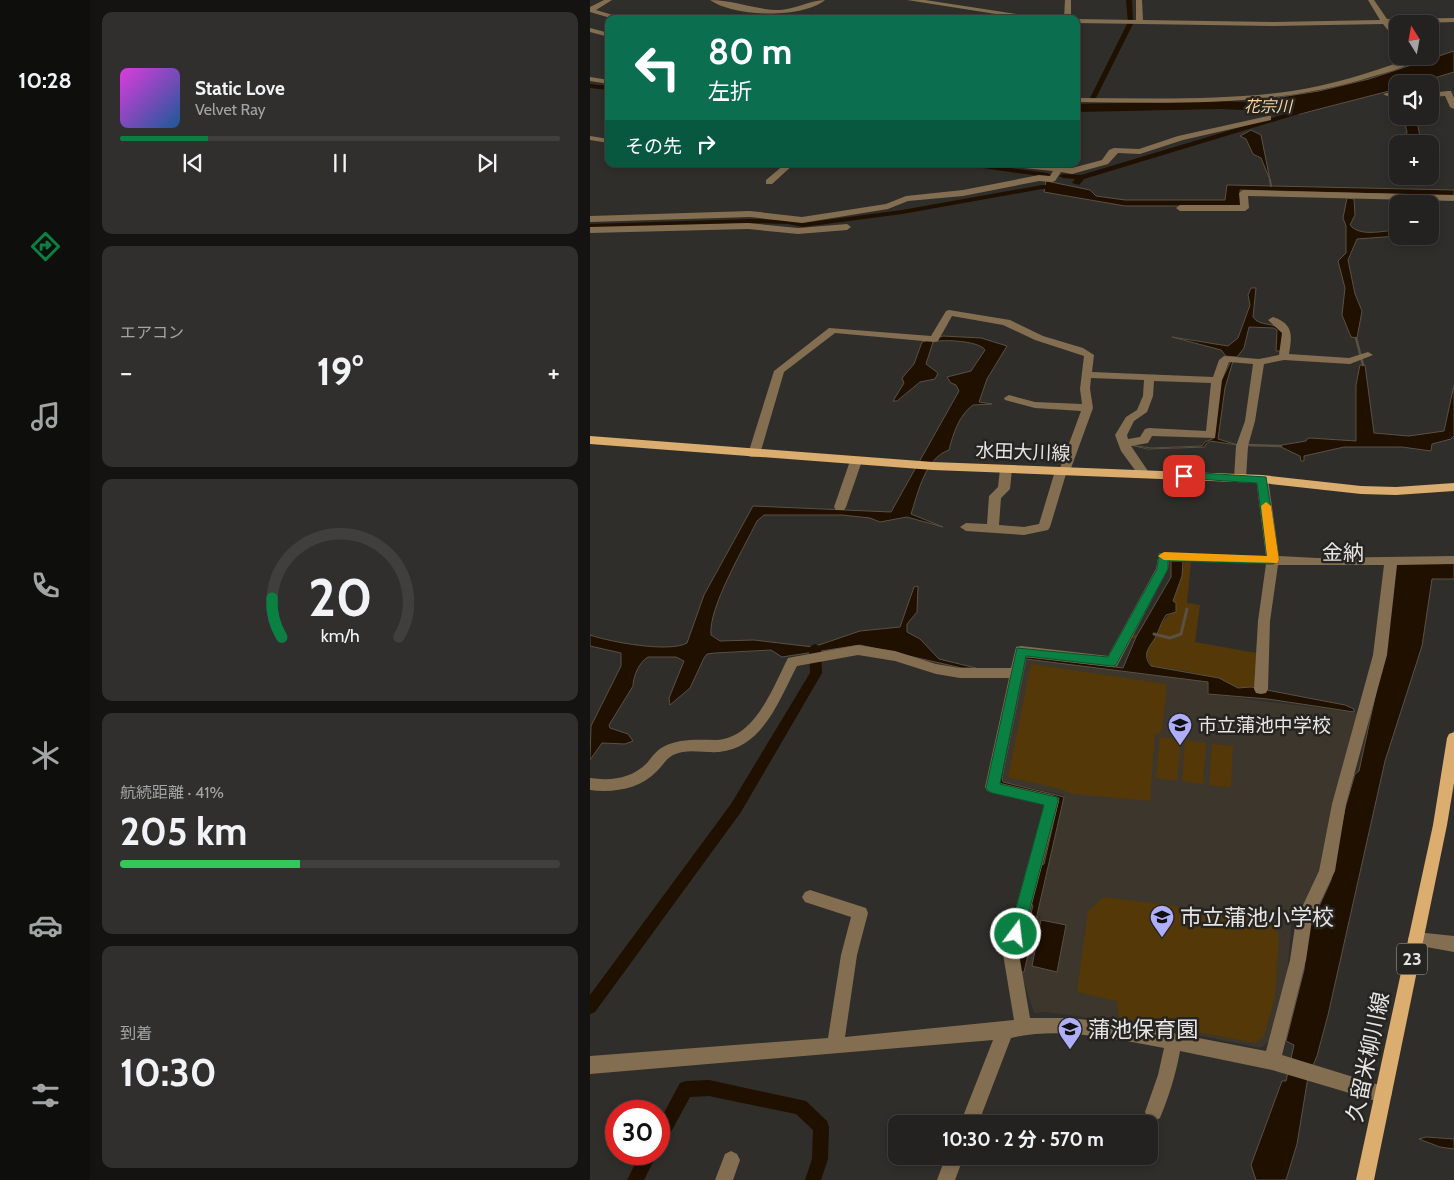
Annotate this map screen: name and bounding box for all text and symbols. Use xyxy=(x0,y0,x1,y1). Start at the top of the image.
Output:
north arrow xyxy=(1389,15,1439,65)
map controls xyxy=(1389,15,1439,245)
text: 80 m xyxy=(708,30,792,73)
icon: left xyxy=(625,35,690,100)
text: 10:28 xyxy=(18,67,72,94)
button: sound xyxy=(1389,75,1439,125)
text: Static Love xyxy=(195,77,285,100)
text: 左折 xyxy=(708,78,752,105)
water label: 花宗川 xyxy=(1244,97,1294,116)
text: Velvet Ray xyxy=(195,100,266,119)
icon: right xyxy=(692,130,720,158)
text: その先 xyxy=(625,135,682,158)
button: + xyxy=(1389,135,1439,185)
icon: previous xyxy=(179,149,207,177)
icon: pause xyxy=(326,149,354,177)
icon: next xyxy=(473,149,501,177)
button: − xyxy=(1389,195,1439,245)
icon: directions xyxy=(28,229,63,264)
text: エアコン xyxy=(120,323,184,342)
text: 19° xyxy=(317,348,363,395)
text: − xyxy=(120,355,132,389)
text: + xyxy=(548,355,560,389)
icon: music xyxy=(28,399,63,434)
street label: 水田大川線 xyxy=(975,439,1071,465)
pin xyxy=(1163,455,1205,497)
icon: arrive xyxy=(1170,462,1198,490)
district label: 金納 xyxy=(1322,540,1364,565)
text: 20 xyxy=(308,566,372,629)
icon: phone xyxy=(28,568,63,603)
text: km/h xyxy=(320,625,360,646)
school or university icon: 市立蒲池中学校 xyxy=(1167,712,1193,746)
place label: 市立蒲池中学校 xyxy=(1198,714,1331,737)
icon: climate xyxy=(28,738,63,773)
text: 航続距離 · 41% xyxy=(120,783,224,802)
text: 205 km xyxy=(120,808,247,855)
school or university icon: 市立蒲池小学校 xyxy=(1149,904,1175,938)
place label: 市立蒲池小学校 xyxy=(1180,904,1334,931)
position arrow xyxy=(989,907,1041,959)
icon: car xyxy=(28,908,63,943)
road number: 23 xyxy=(1397,944,1427,974)
street label: 久留米柳川線 xyxy=(1341,990,1395,1124)
school or university icon: 蒲池保育園 xyxy=(1057,1016,1083,1050)
place label: 蒲池保育園 xyxy=(1088,1016,1198,1043)
text: 到着 xyxy=(120,1024,152,1043)
text: 10:30 xyxy=(120,1049,217,1096)
icon: filters xyxy=(28,1078,63,1113)
speed limit sign: 30 xyxy=(605,1100,670,1165)
text: 10:30 · 2 分 · 570 m xyxy=(942,1128,1104,1151)

